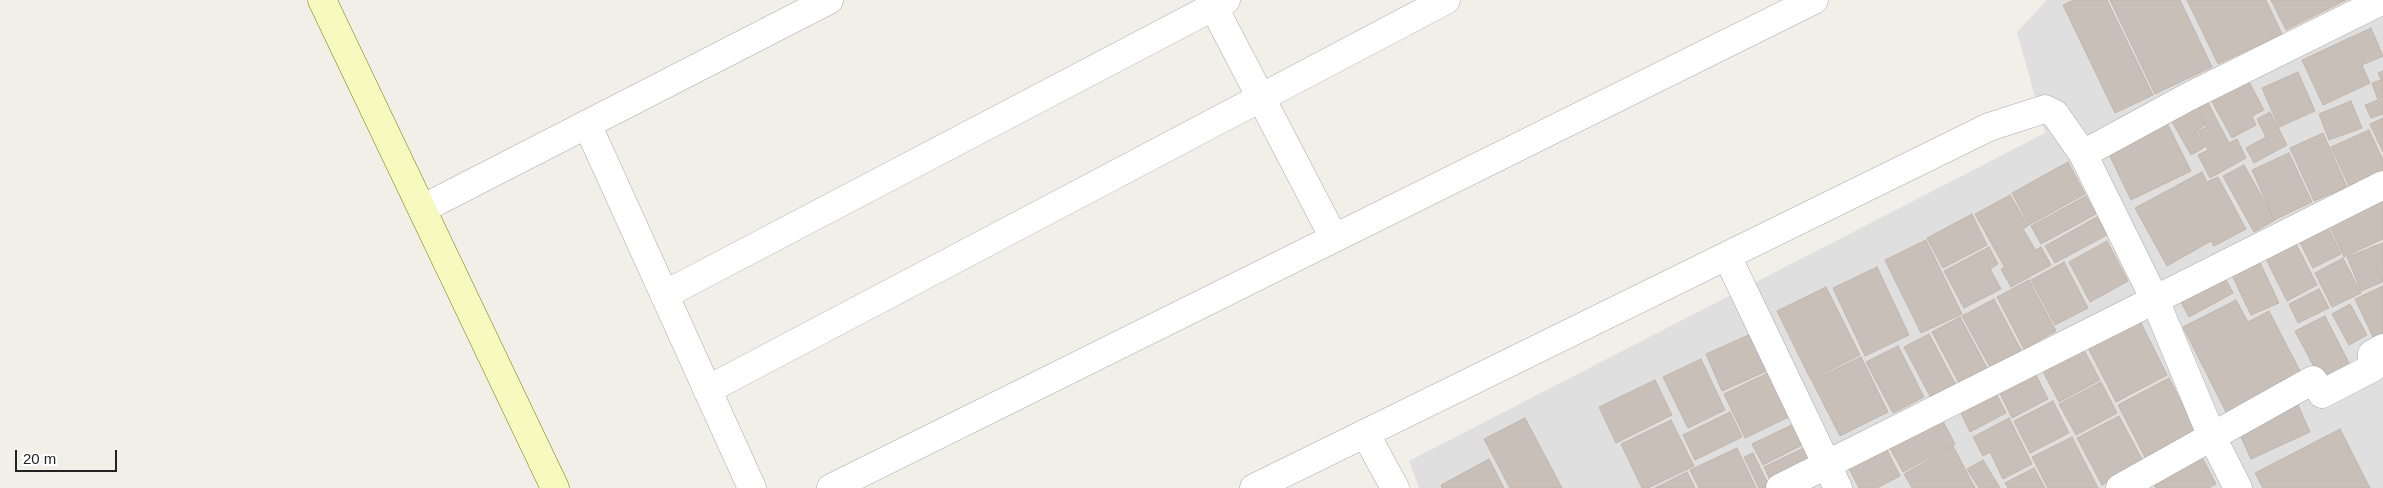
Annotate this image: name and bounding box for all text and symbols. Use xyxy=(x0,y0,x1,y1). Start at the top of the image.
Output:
scale bar xyxy=(18,440,120,472)
text: 20 m xyxy=(23,450,56,467)

